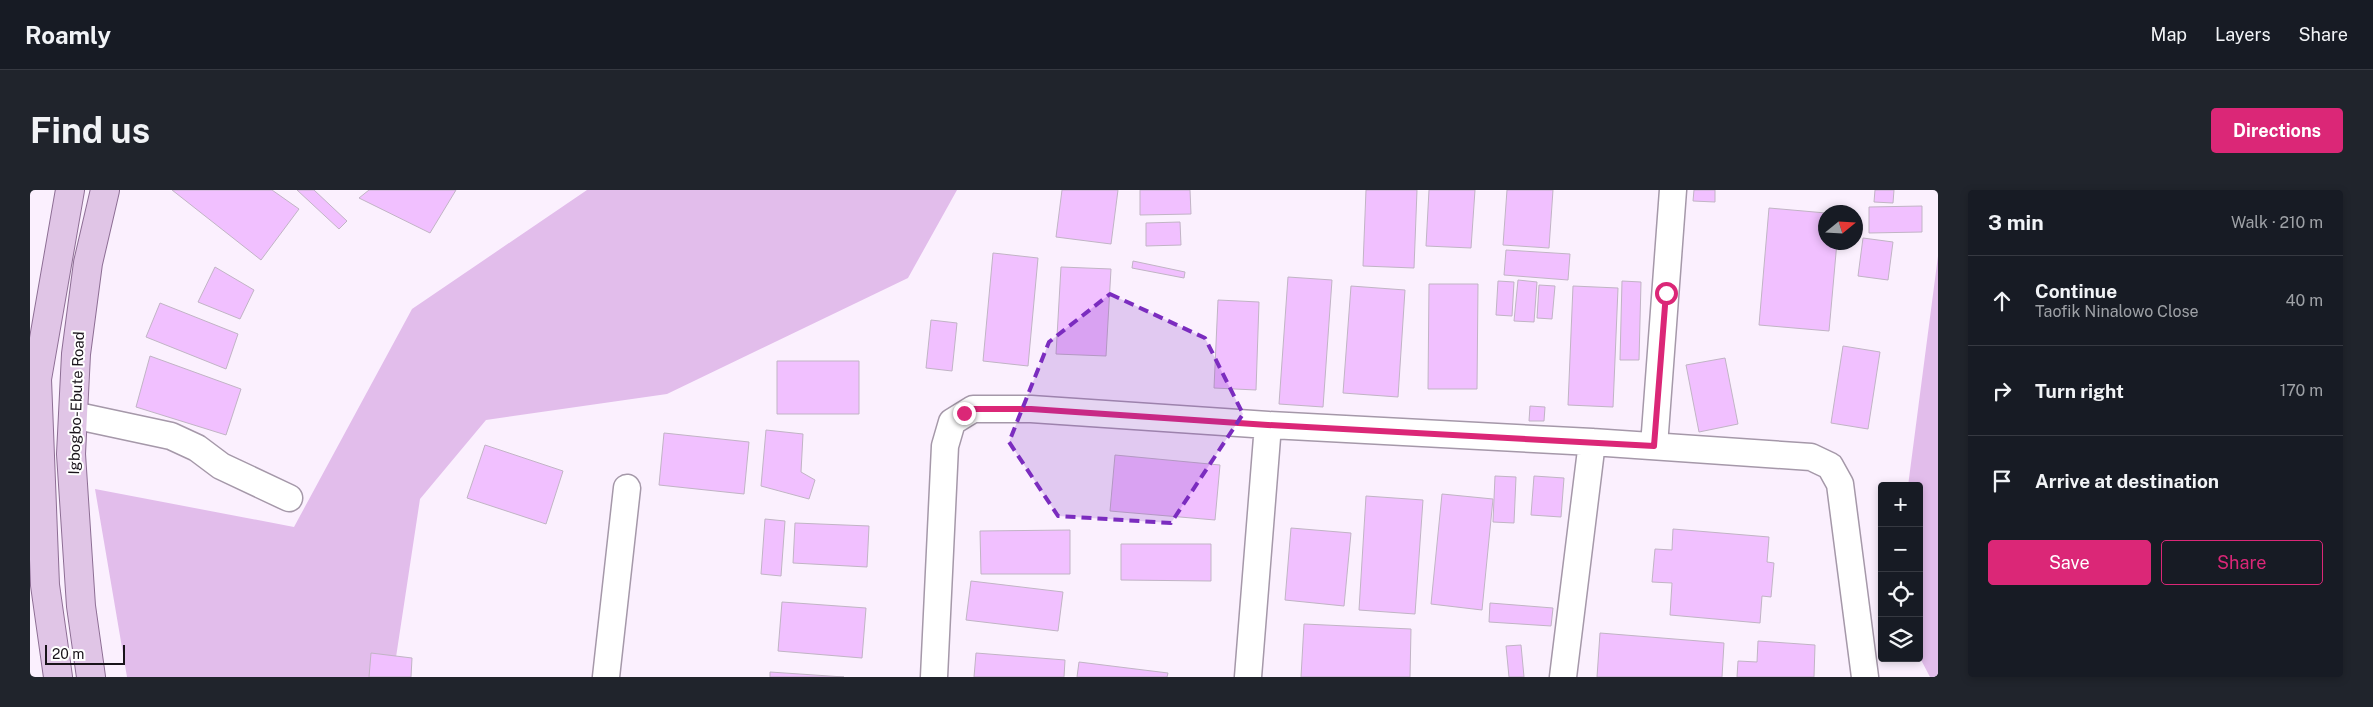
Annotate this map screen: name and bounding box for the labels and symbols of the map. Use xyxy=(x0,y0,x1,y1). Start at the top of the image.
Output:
north arrow xyxy=(1818,205,1863,250)
route start xyxy=(1655,282,1678,305)
street label: Igbogbo-Ebute Road xyxy=(65,331,87,475)
route end xyxy=(953,402,976,425)
scale bar xyxy=(45,642,125,665)

